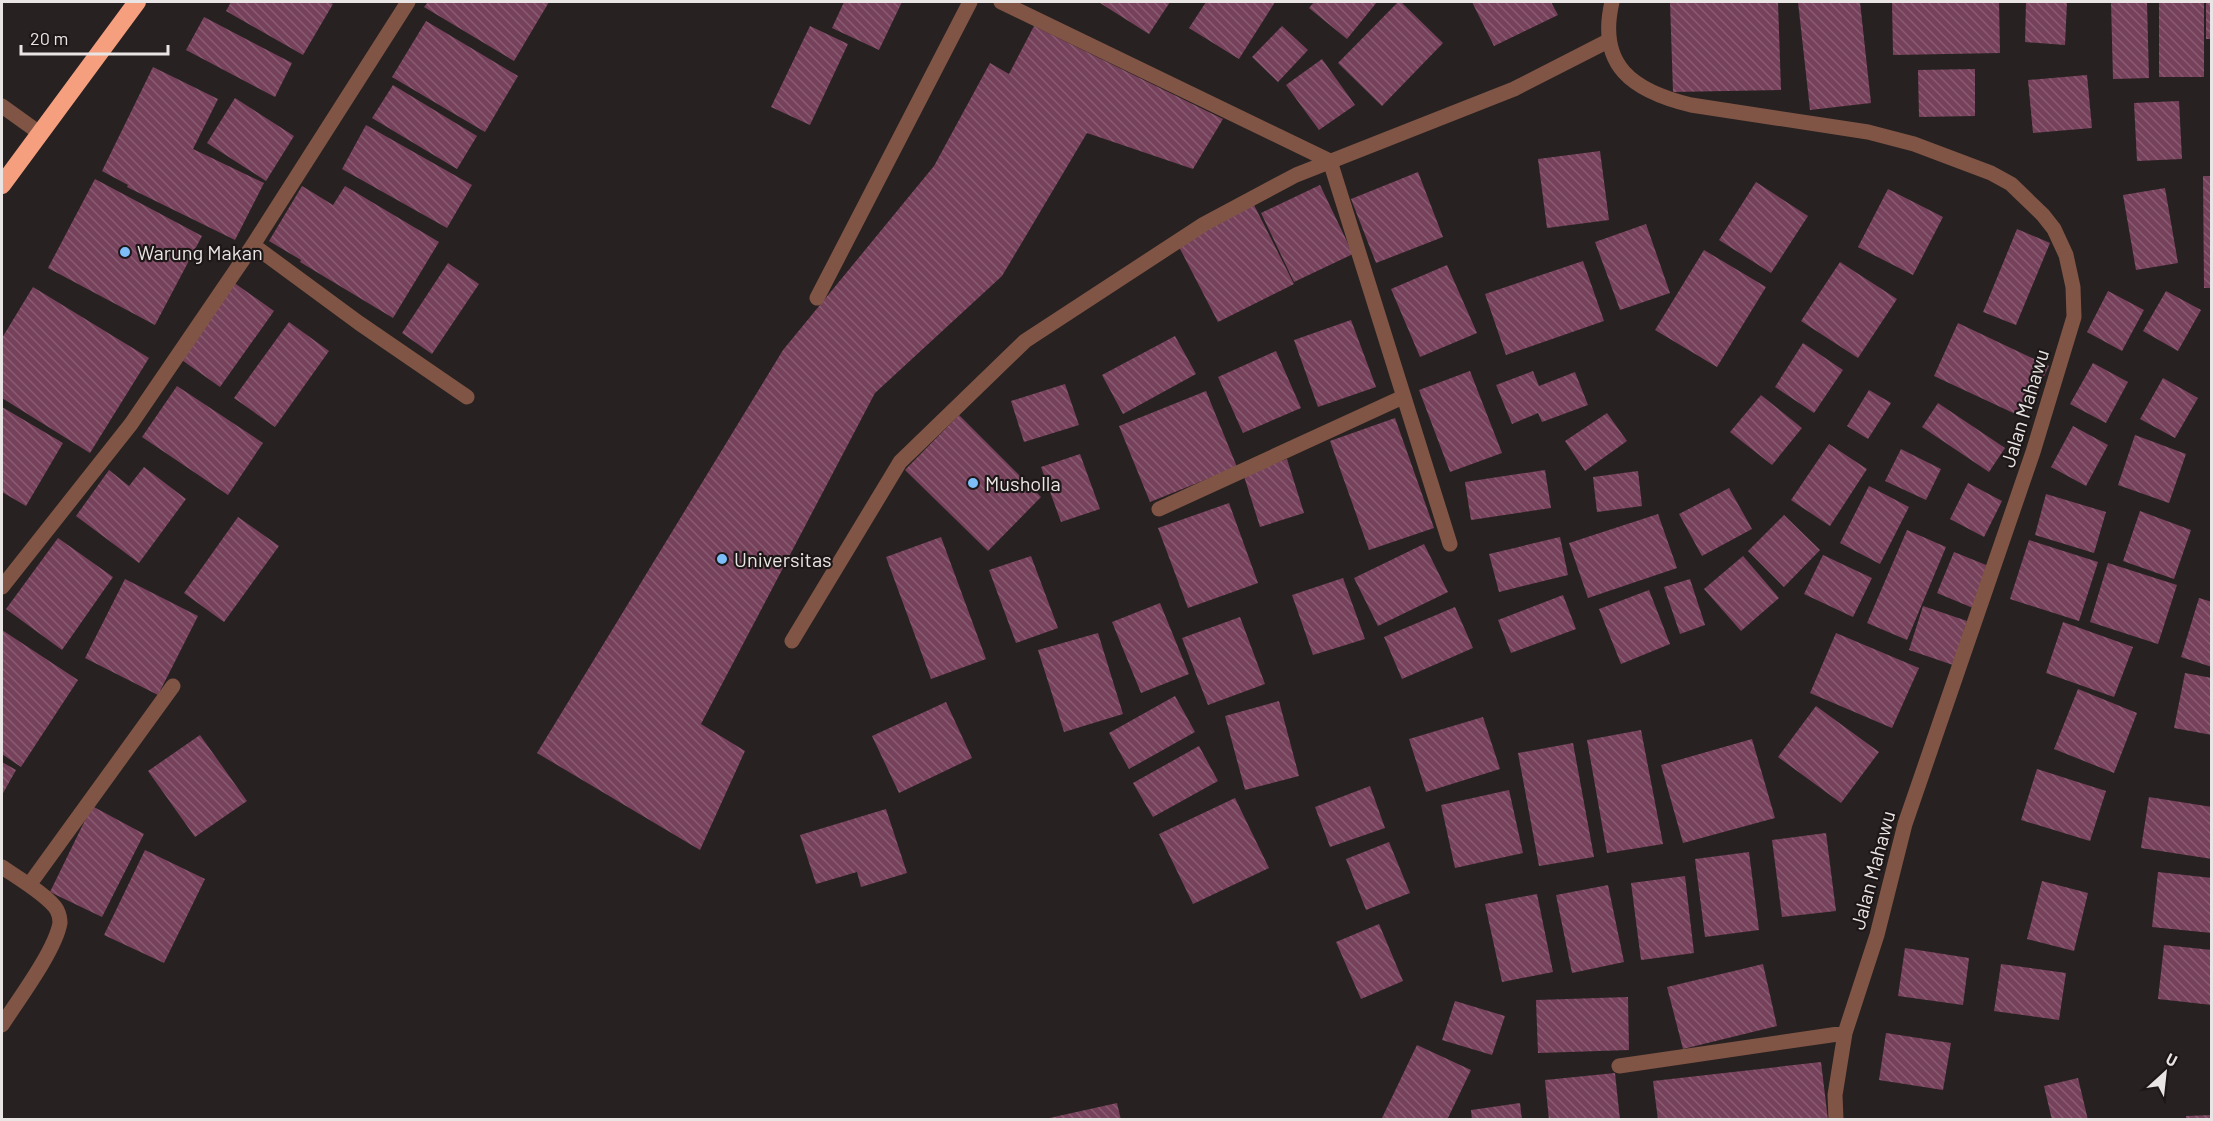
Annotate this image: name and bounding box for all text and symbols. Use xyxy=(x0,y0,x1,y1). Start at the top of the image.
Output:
scale bar xyxy=(21,18,168,56)
text: 20 m xyxy=(30,27,68,49)
place label: Warung Makan xyxy=(137,240,263,264)
marker: Warung Makan xyxy=(118,245,132,259)
street label: Jalan Mahawu xyxy=(1995,346,2053,470)
place label: Musholla xyxy=(985,471,1061,495)
marker: Musholla xyxy=(966,476,980,490)
place label: Universitas xyxy=(734,547,832,571)
marker: Universitas xyxy=(715,552,729,566)
street label: Jalan Mahawu xyxy=(1845,808,1899,932)
north arrow xyxy=(2135,1043,2195,1103)
text: U xyxy=(2163,1048,2181,1070)

